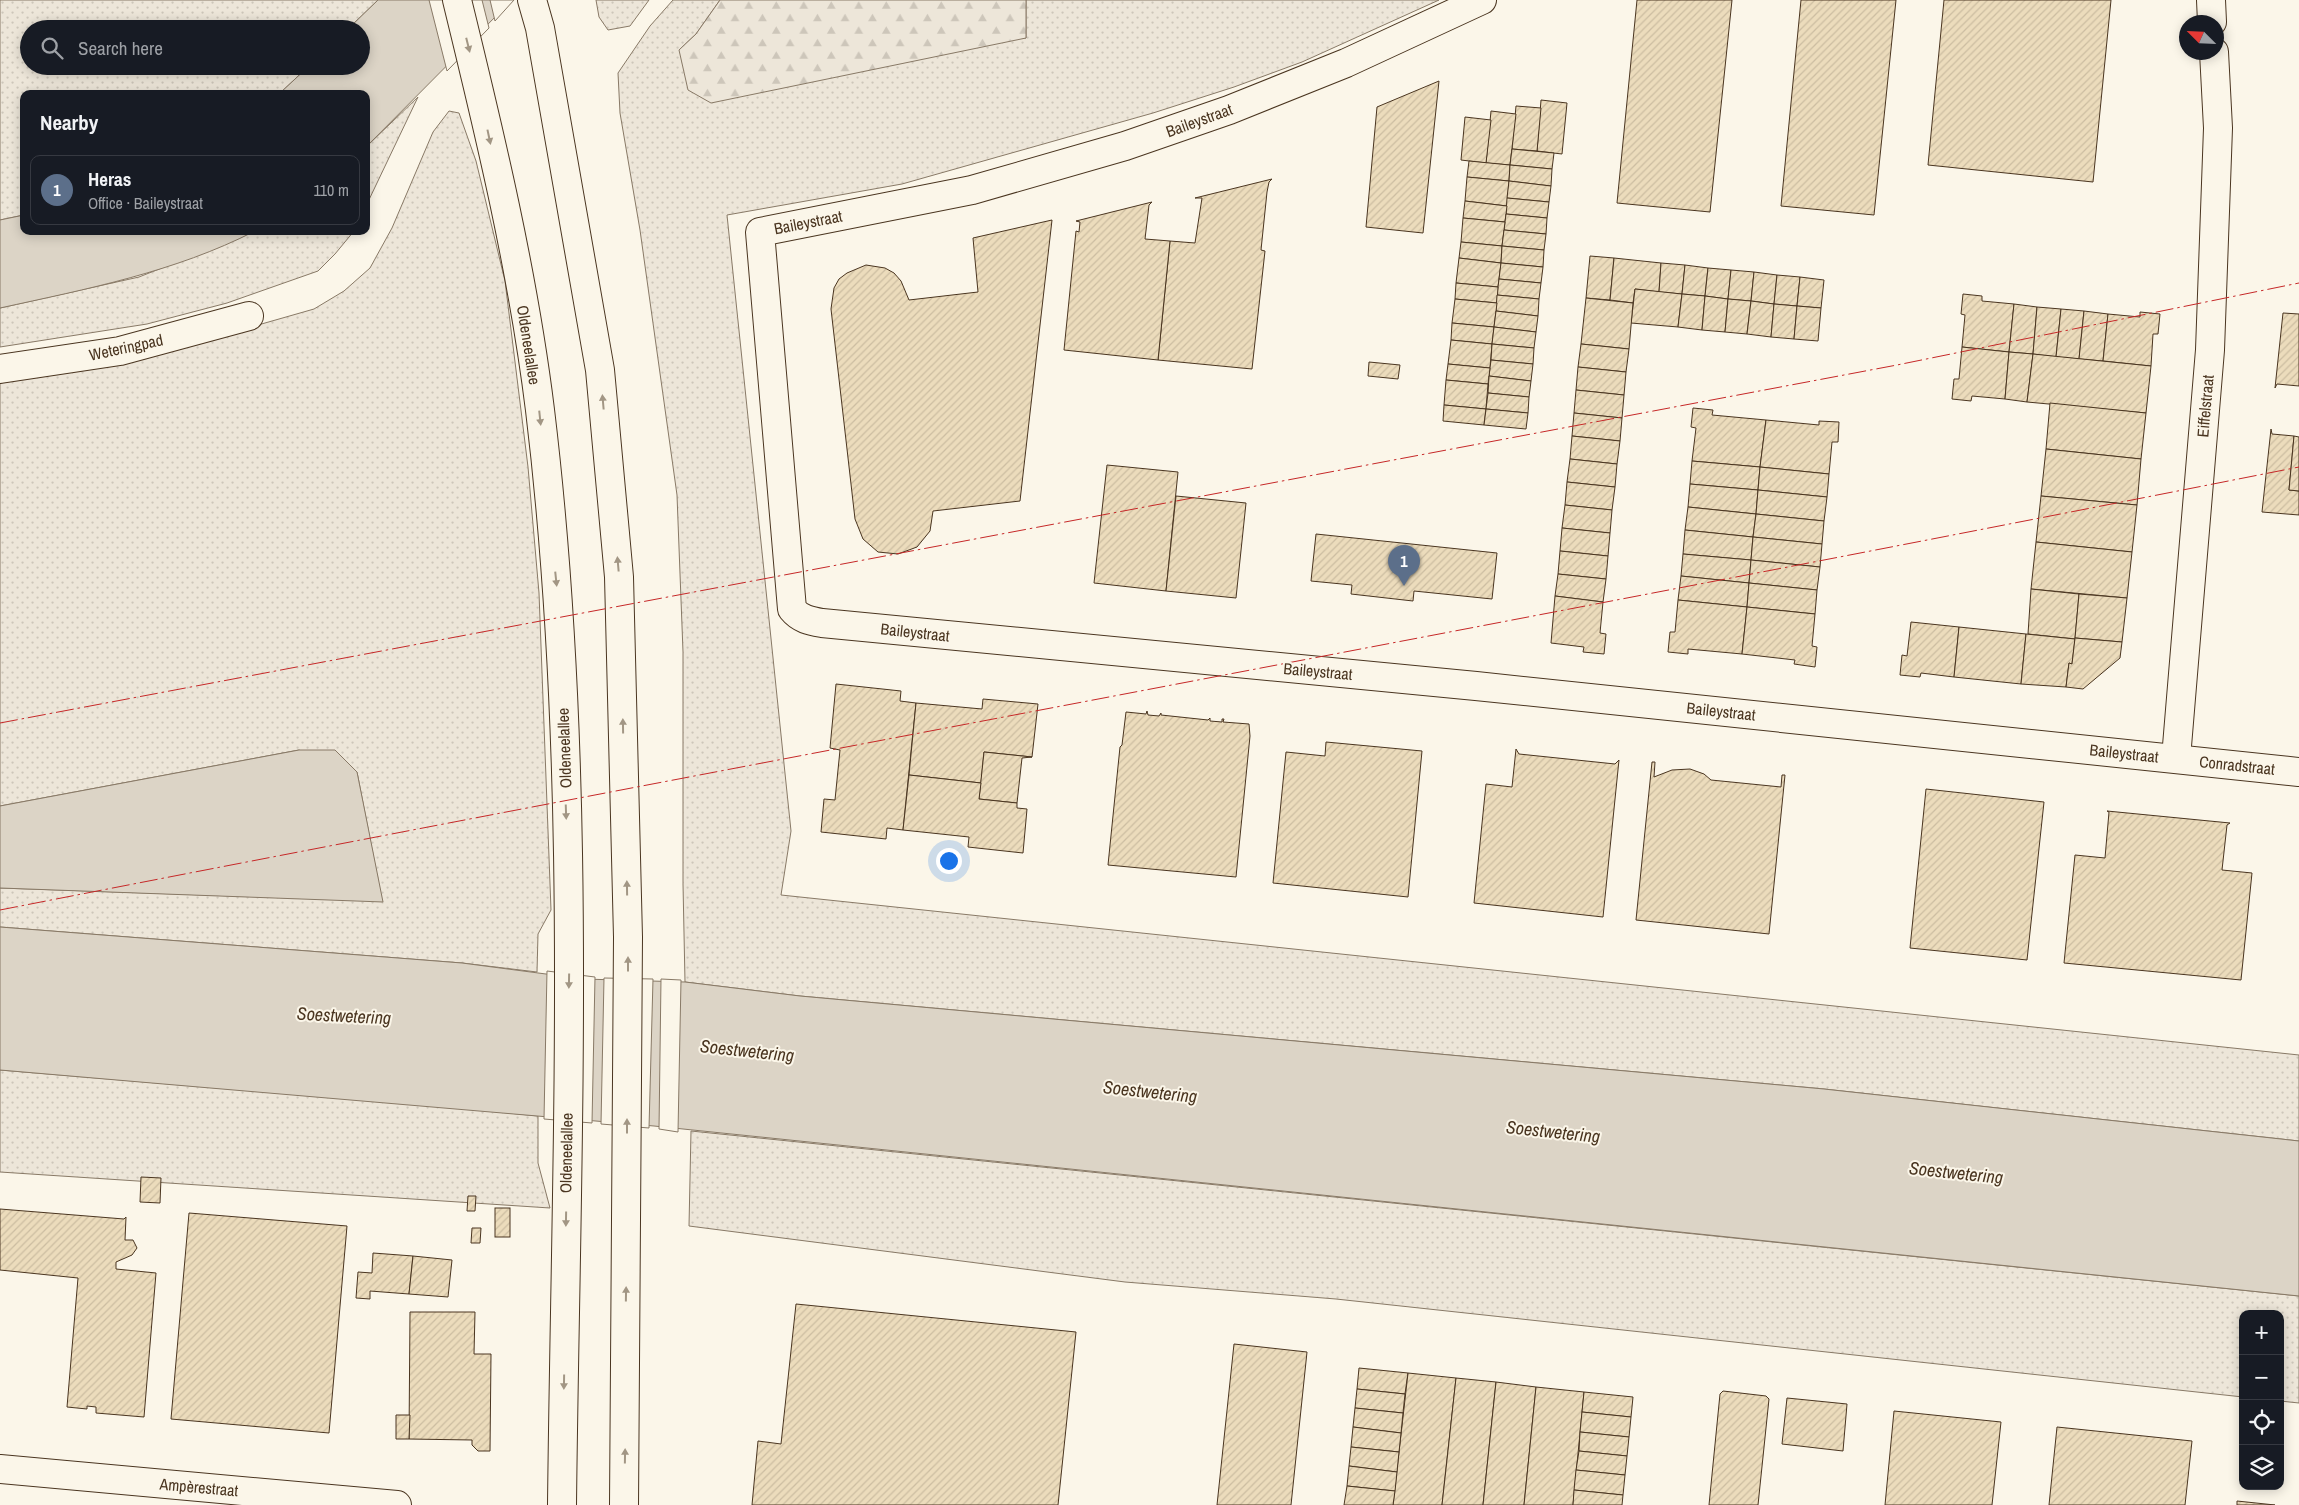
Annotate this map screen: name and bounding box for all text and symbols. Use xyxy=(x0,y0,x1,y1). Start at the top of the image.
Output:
north arrow xyxy=(2179,15,2224,60)
search box xyxy=(20,20,370,75)
icon: search xyxy=(38,34,66,62)
text: Search here xyxy=(78,35,163,61)
one-way arrow xyxy=(464,37,472,52)
street label: Baileystraat xyxy=(1163,98,1236,142)
text: Nearby xyxy=(40,108,98,137)
one-way arrow xyxy=(485,130,493,145)
text: Heras xyxy=(88,166,131,192)
text: 1 xyxy=(53,179,61,201)
text: 110 m xyxy=(313,179,349,201)
text: Office · Baileystraat xyxy=(88,192,203,214)
street label: Baileystraat xyxy=(772,205,844,239)
street label: Oldeneelallee xyxy=(512,304,546,386)
street label: Weteringpad xyxy=(87,328,165,366)
street label: Eiffelstraat xyxy=(2191,374,2219,438)
one-way arrow xyxy=(598,393,606,409)
one-way arrow xyxy=(537,410,545,426)
pin: 1 xyxy=(1388,545,1420,586)
one-way arrow xyxy=(614,555,622,571)
one-way arrow xyxy=(552,572,560,588)
street label: Baileystraat xyxy=(879,617,951,647)
street label: Baileystraat xyxy=(1283,657,1354,685)
street label: Baileystraat xyxy=(1685,696,1757,726)
street label: Oldeneelallee xyxy=(552,708,576,788)
one-way arrow xyxy=(619,718,627,734)
street label: Baileystraat xyxy=(2088,738,2160,768)
street label: Conradstraat xyxy=(2198,750,2276,780)
one-way arrow xyxy=(562,804,570,820)
your location xyxy=(936,848,962,874)
one-way arrow xyxy=(623,880,631,896)
one-way arrow xyxy=(624,956,632,972)
one-way arrow xyxy=(565,973,573,989)
water label: Soestwetering xyxy=(296,1001,392,1030)
water label: Soestwetering xyxy=(699,1033,795,1068)
water label: Soestwetering xyxy=(1102,1074,1198,1109)
street label: Oldeneelallee xyxy=(554,1113,578,1193)
water label: Soestwetering xyxy=(1505,1114,1601,1149)
one-way arrow xyxy=(623,1118,631,1134)
water label: Soestwetering xyxy=(1908,1155,2004,1190)
one-way arrow xyxy=(561,1211,569,1227)
one-way arrow xyxy=(622,1286,630,1302)
map controls xyxy=(2239,1310,2284,1490)
button: + xyxy=(2239,1310,2284,1355)
button: − xyxy=(2239,1355,2284,1400)
one-way arrow xyxy=(559,1374,567,1390)
button: locate xyxy=(2239,1400,2284,1445)
button: layers xyxy=(2239,1445,2284,1490)
one-way arrow xyxy=(621,1448,629,1464)
street label: Ampèrestraat xyxy=(158,1473,240,1501)

